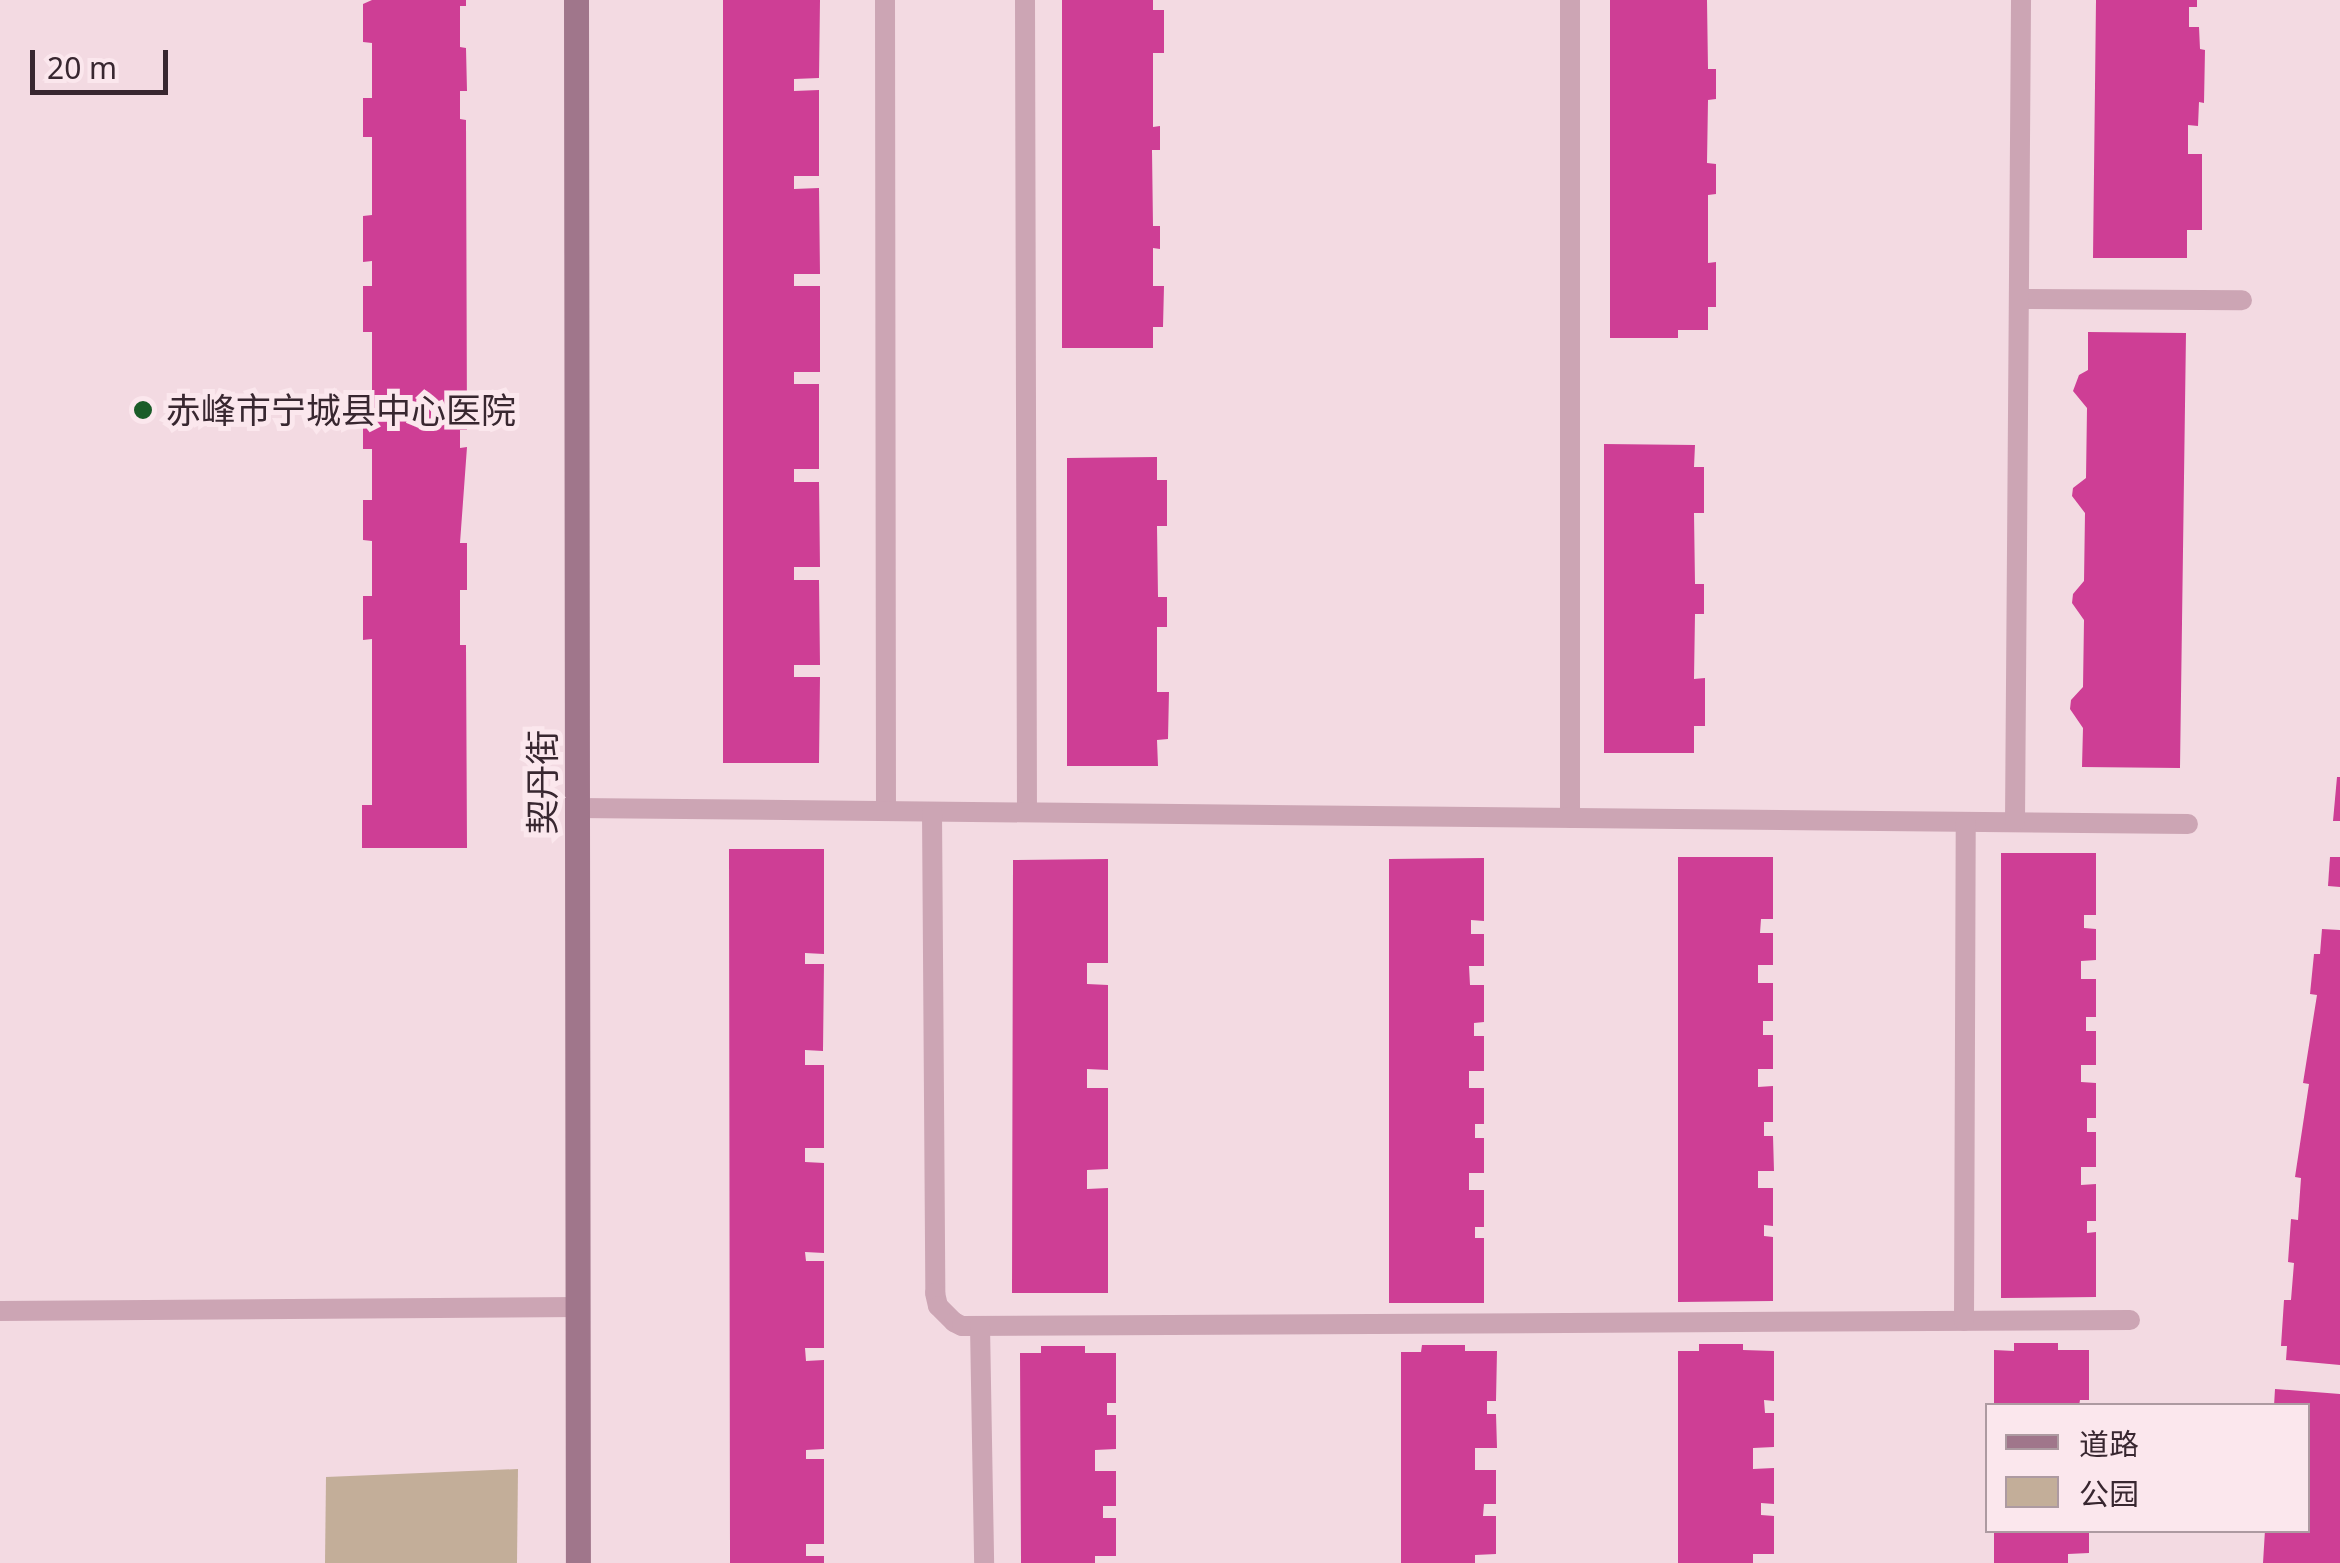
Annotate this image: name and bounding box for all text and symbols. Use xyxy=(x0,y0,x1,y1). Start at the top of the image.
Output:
scale bar xyxy=(35,30,172,92)
text: 20 m xyxy=(47,47,117,88)
place label: 赤峰市宁城县中心医院 xyxy=(166,389,516,431)
marker: 赤峰市宁城县中心医院 xyxy=(130,397,156,423)
street label: 契丹街 xyxy=(521,730,563,834)
legend xyxy=(1985,1403,2310,1533)
text: 道路 xyxy=(2079,1423,2139,1464)
text: 公园 xyxy=(2079,1473,2139,1514)

